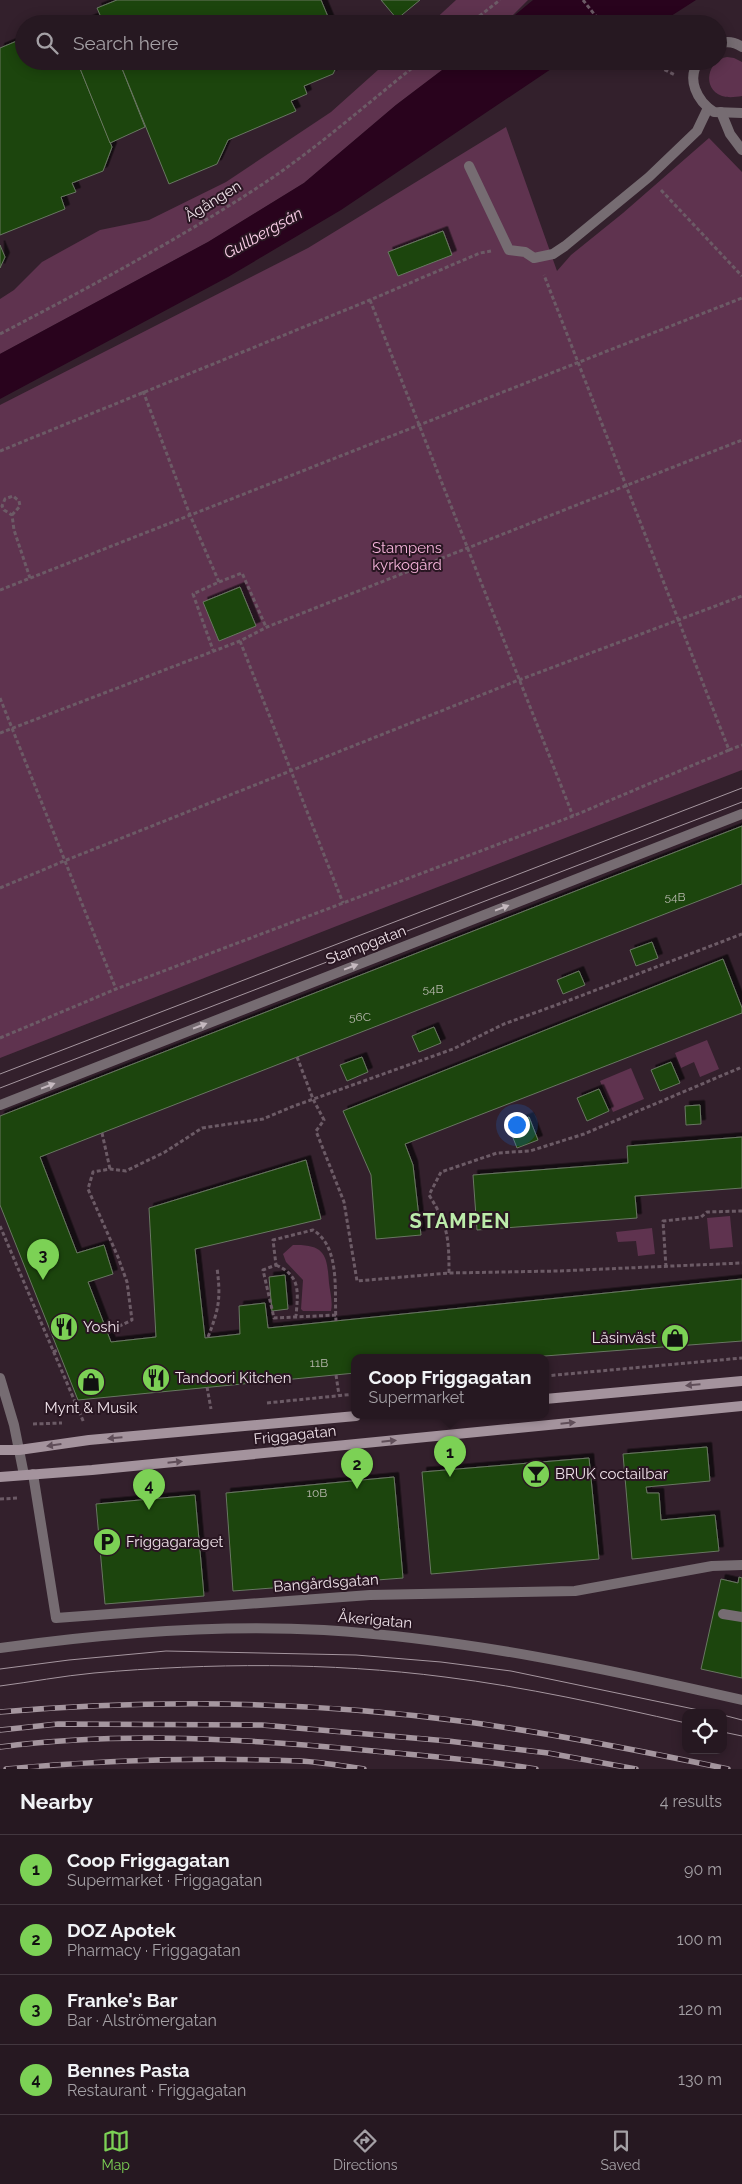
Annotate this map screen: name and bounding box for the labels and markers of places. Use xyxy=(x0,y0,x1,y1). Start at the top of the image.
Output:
pin: 3 xyxy=(27,1239,59,1280)
restaurant icon: Yoshi xyxy=(49,1312,79,1342)
place label: Yoshi xyxy=(83,1318,120,1336)
shop icon: Låsinväst xyxy=(660,1323,690,1353)
place label: Låsinväst xyxy=(592,1329,656,1347)
restaurant icon: Tandoori Kitchen xyxy=(141,1363,171,1393)
shop icon: Mynt & Musik xyxy=(76,1367,106,1397)
place label: Tandoori Kitchen xyxy=(175,1369,291,1387)
place label: Mynt & Musik xyxy=(44,1399,138,1417)
pin: 1 xyxy=(434,1436,466,1477)
pin: 2 xyxy=(341,1448,373,1489)
bar icon: BRUK coctailbar xyxy=(521,1459,551,1489)
place label: BRUK coctailbar xyxy=(555,1465,669,1483)
pin: 4 xyxy=(133,1469,165,1510)
parking icon: Friggagaraget xyxy=(92,1527,122,1557)
place label: Friggagaraget xyxy=(126,1533,223,1551)

